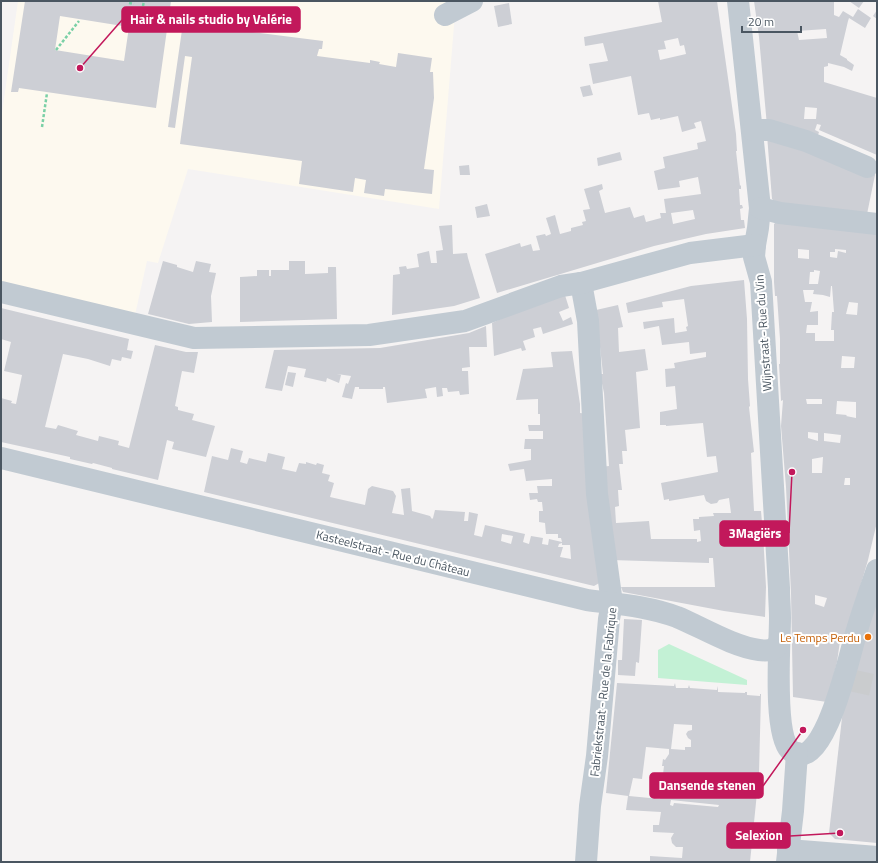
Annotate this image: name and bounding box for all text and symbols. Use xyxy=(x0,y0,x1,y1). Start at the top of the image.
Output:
callout: Hair & nails studio by Valérie xyxy=(122,7,300,32)
scale bar xyxy=(742,8,801,34)
text: Hair & nails studio by Valérie xyxy=(130,9,292,29)
text: 20 m xyxy=(748,12,774,31)
street label: Wijnstraat - Rue du Vin xyxy=(749,274,777,392)
callout: 3Magiërs xyxy=(720,521,789,546)
text: 3Magiërs xyxy=(729,523,781,543)
street label: Kasteelstraat - Rue du Château xyxy=(314,525,472,581)
street label: Fabriekstraat - Rue de la Fabrique xyxy=(585,606,621,778)
place label: Le Temps Perdu xyxy=(780,628,860,647)
marker: Le Temps Perdu xyxy=(863,632,873,642)
callout: Dansende stenen xyxy=(650,773,763,798)
text: Dansende stenen xyxy=(658,775,756,795)
callout: Selexion xyxy=(727,823,790,848)
text: Selexion xyxy=(735,825,783,845)

